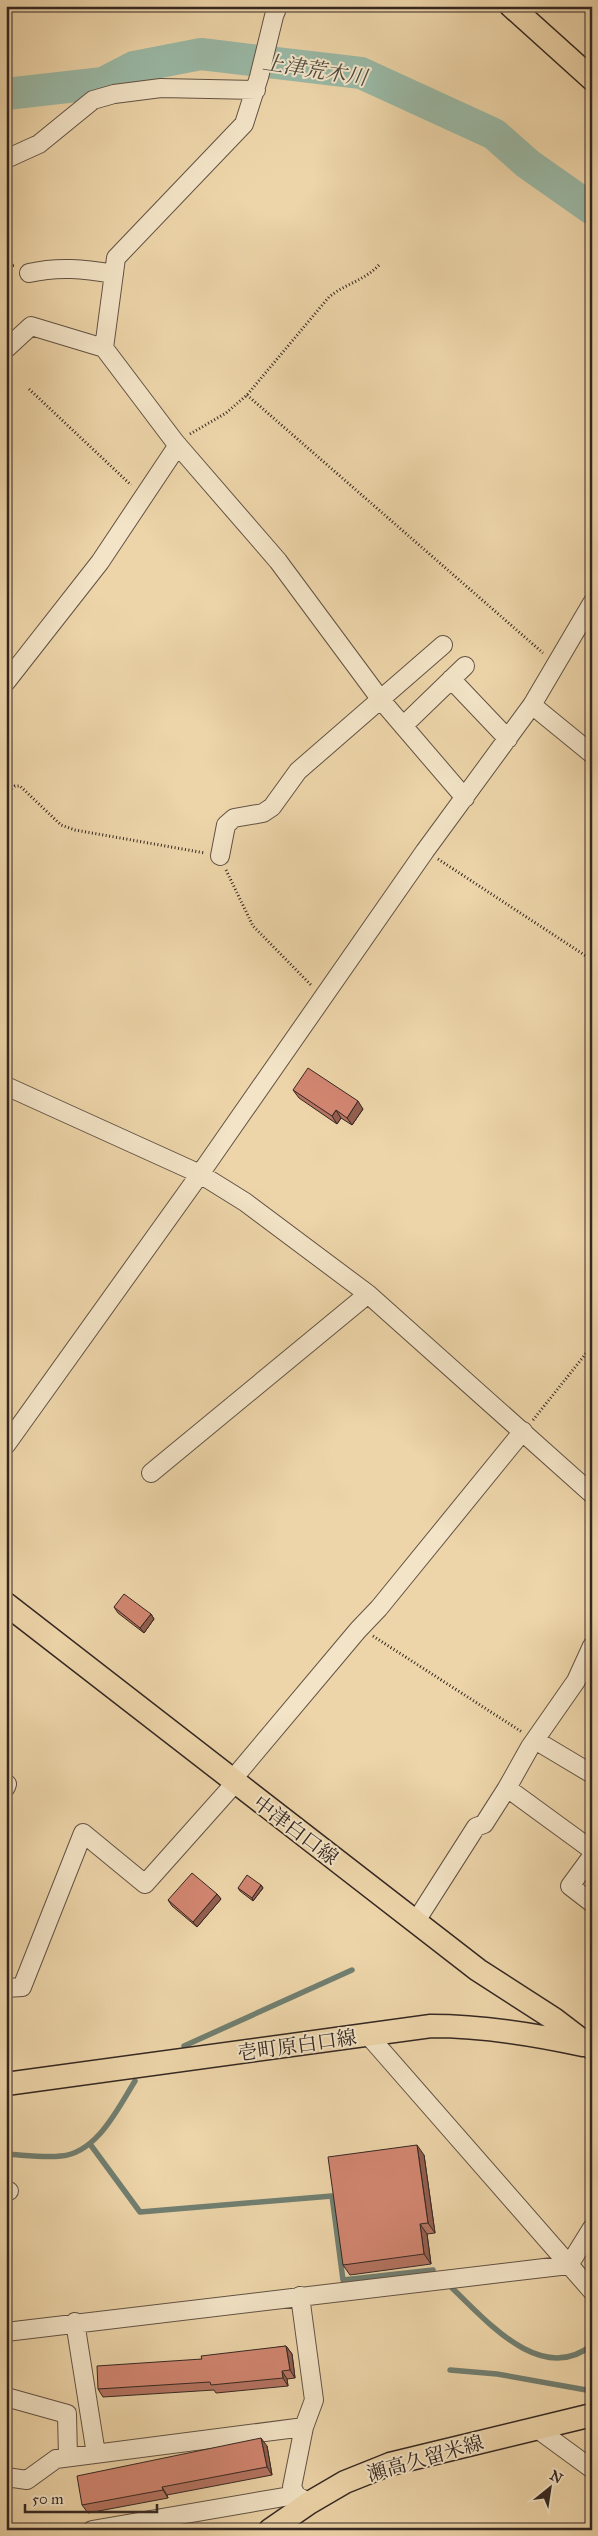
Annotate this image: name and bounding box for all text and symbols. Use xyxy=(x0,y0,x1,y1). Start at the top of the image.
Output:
water label: 上津荒木川 xyxy=(261,49,371,91)
street label: 中津白口線 xyxy=(249,1790,343,1870)
street label: 壱町原白口線 xyxy=(236,2025,358,2065)
street label: 瀬高久留米線 xyxy=(364,2430,486,2486)
north arrow xyxy=(526,2464,576,2514)
text: N xyxy=(547,2467,566,2488)
scale bar xyxy=(25,2481,158,2513)
text: 50 m xyxy=(32,2490,64,2508)

